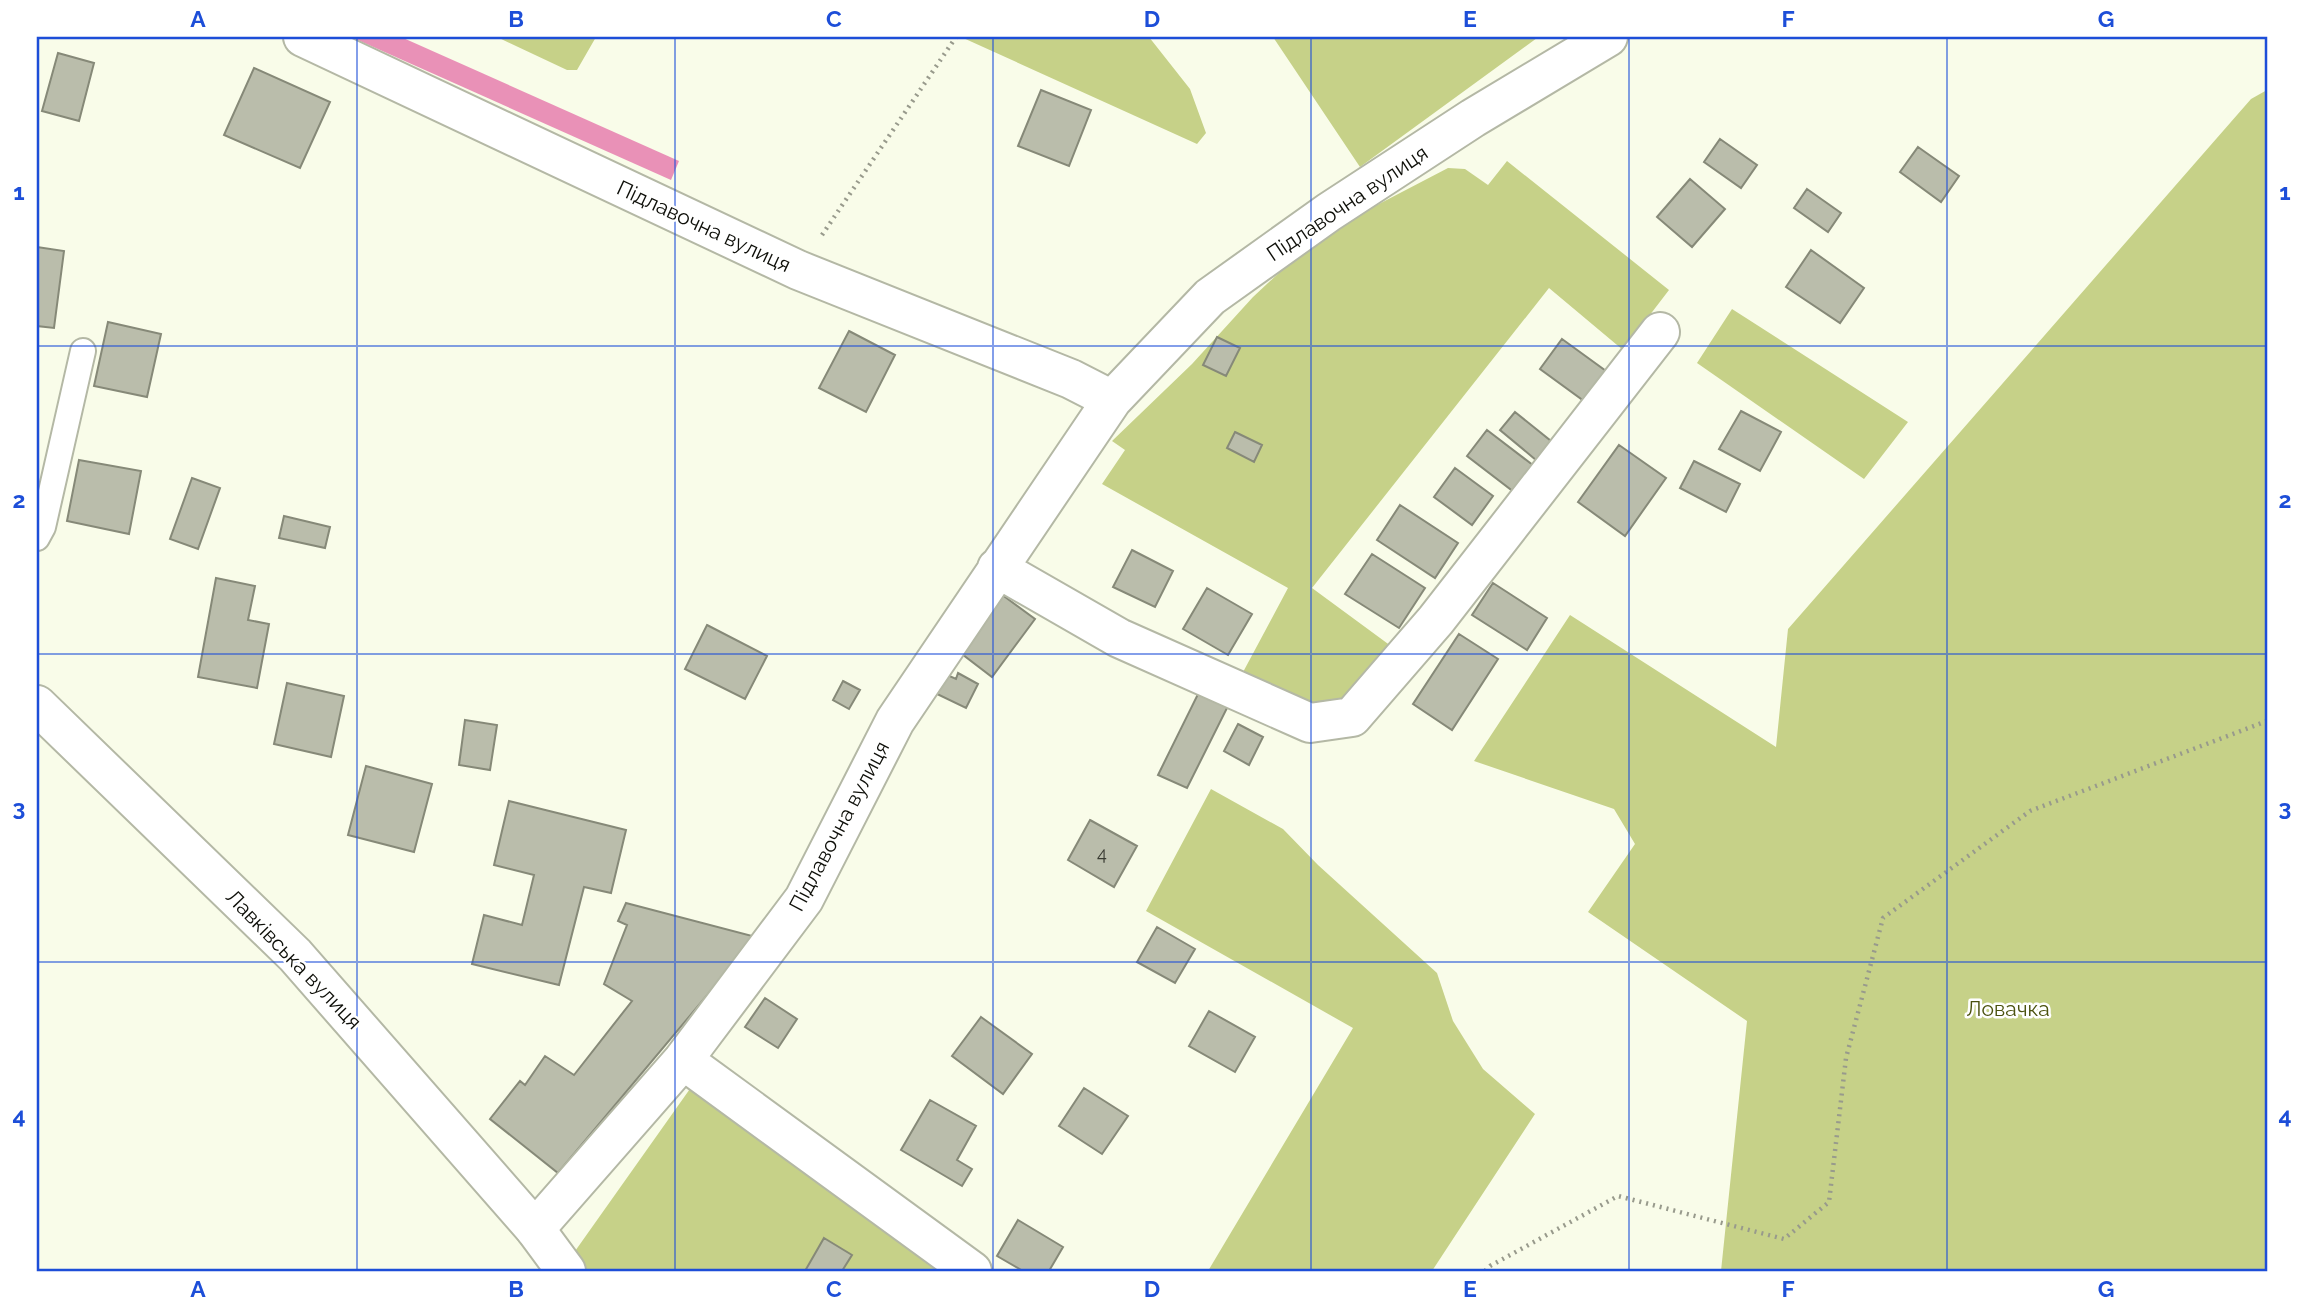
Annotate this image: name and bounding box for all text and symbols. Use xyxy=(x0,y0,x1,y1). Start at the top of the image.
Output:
text: A xyxy=(190,5,206,32)
text: B xyxy=(508,5,524,32)
text: C xyxy=(826,5,842,32)
text: D xyxy=(1144,5,1160,32)
text: E xyxy=(1463,5,1477,32)
text: F xyxy=(1781,5,1795,32)
text: G xyxy=(2098,5,2114,32)
street label: Підлавочна вулиця xyxy=(1262,140,1432,266)
street label: Підлавочна вулиця xyxy=(613,175,795,277)
text: 1 xyxy=(13,178,25,205)
text: 1 xyxy=(2279,178,2291,205)
text: 2 xyxy=(13,486,25,513)
text: 2 xyxy=(2279,486,2291,513)
street label: Підлавочна вулиця xyxy=(784,737,894,915)
text: 3 xyxy=(13,794,25,821)
text: 3 xyxy=(2279,794,2291,821)
house number: 4 xyxy=(1097,843,1107,864)
street label: Лавківська вулиця xyxy=(221,884,367,1034)
park label: Ловачка xyxy=(1966,996,2050,1021)
text: 4 xyxy=(12,1102,26,1129)
text: 4 xyxy=(2278,1102,2292,1129)
text: A xyxy=(190,1275,206,1302)
text: B xyxy=(508,1275,524,1302)
text: C xyxy=(826,1275,842,1302)
text: D xyxy=(1144,1275,1160,1302)
text: E xyxy=(1463,1275,1477,1302)
text: F xyxy=(1781,1275,1795,1302)
text: G xyxy=(2098,1275,2114,1302)

